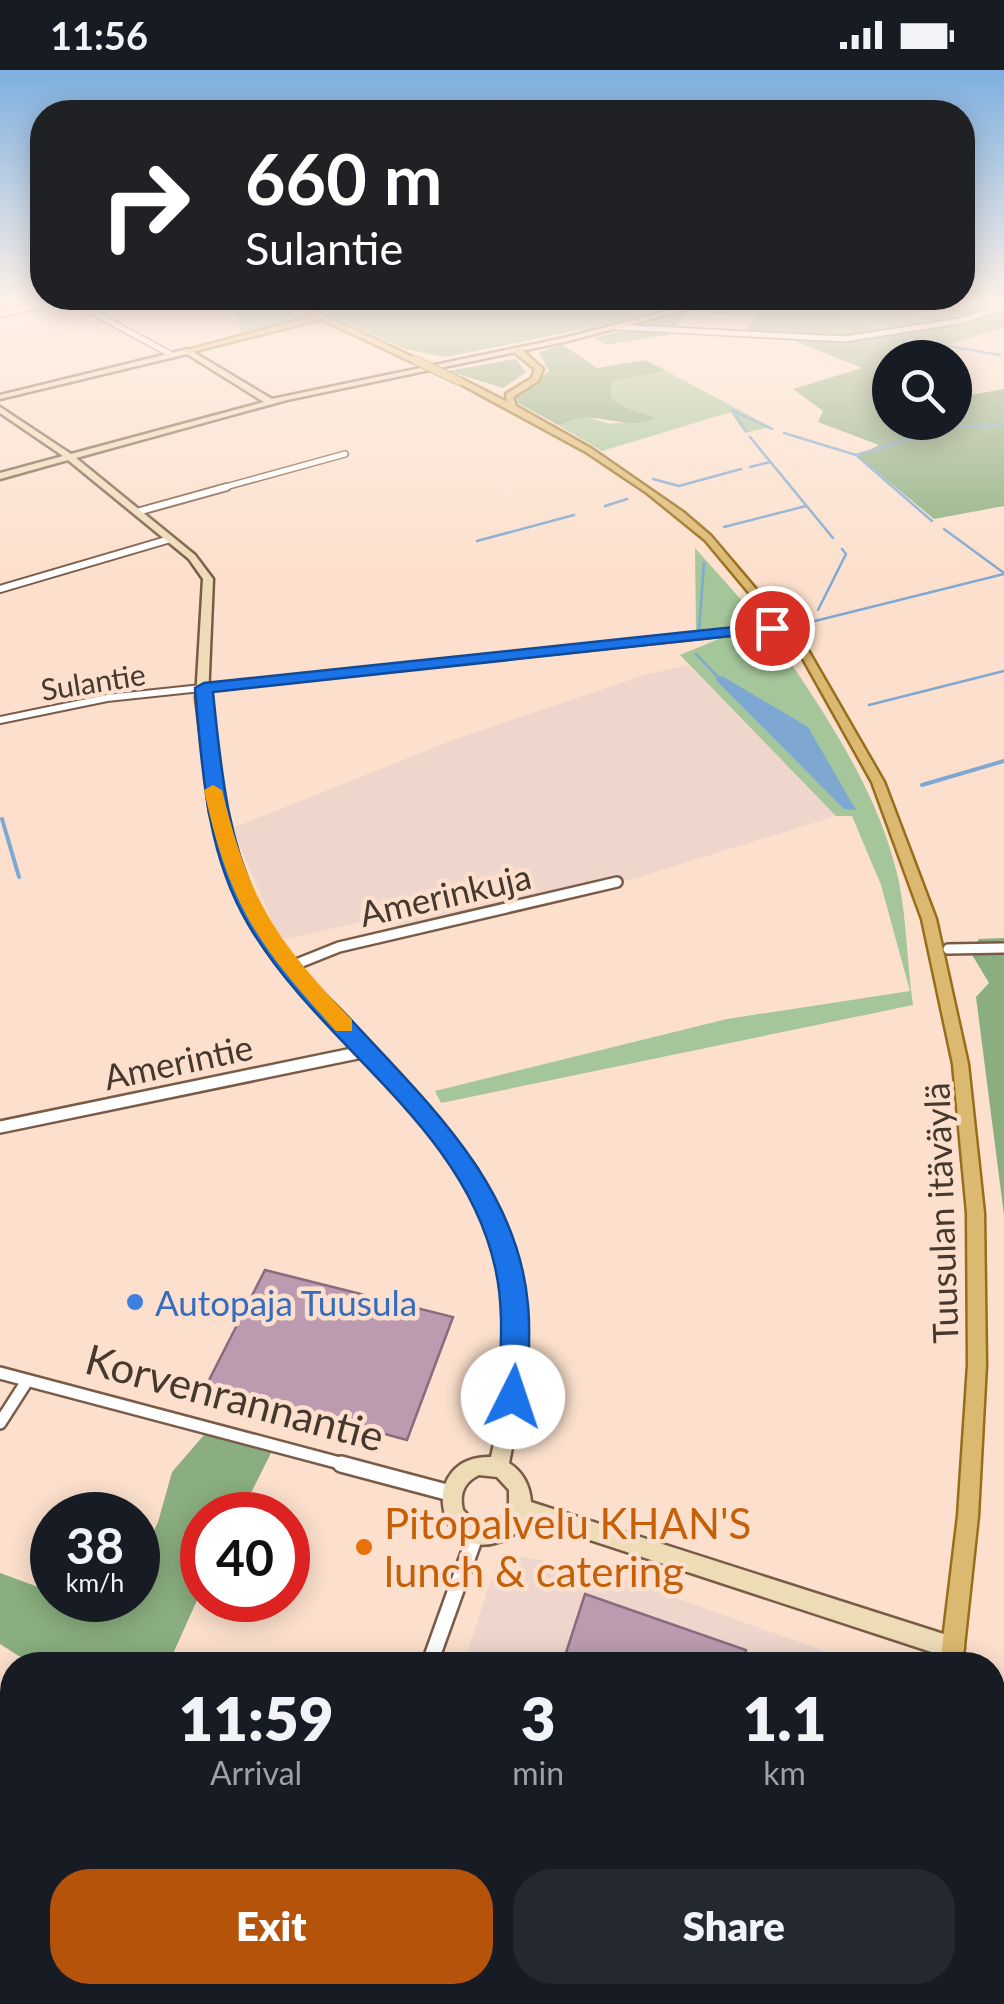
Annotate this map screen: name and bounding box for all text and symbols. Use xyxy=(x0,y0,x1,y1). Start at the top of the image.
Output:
text: 11:56 xyxy=(50,12,148,58)
text: 660 m xyxy=(245,136,442,220)
icon: right xyxy=(80,140,210,270)
text: Sulantie xyxy=(245,221,403,275)
map controls xyxy=(872,340,972,440)
button: search xyxy=(872,340,972,440)
pin xyxy=(730,586,815,671)
icon: arrive xyxy=(745,601,800,656)
street label: Sulantie xyxy=(38,655,148,707)
street label: Amerinkuja xyxy=(355,854,535,934)
street label: Amerintie xyxy=(100,1025,256,1097)
street label: Tuusulan itäväylä xyxy=(914,1082,966,1344)
place label: Autopaja Tuusula xyxy=(155,1281,417,1323)
marker: Autopaja Tuusula xyxy=(124,1291,146,1313)
street label: Korvenrannantie xyxy=(80,1333,390,1461)
position arrow xyxy=(461,1345,565,1449)
speed limit sign: 40 xyxy=(180,1492,310,1622)
place label: Pitopalvelu KHAN'S lunch & catering xyxy=(384,1498,751,1596)
text: 38 xyxy=(66,1515,124,1575)
marker: Pitopalvelu KHAN'S lunch & catering xyxy=(353,1536,375,1558)
text: km/h xyxy=(66,1567,124,1597)
text: 11:59 xyxy=(179,1682,334,1754)
text: 3 xyxy=(521,1682,555,1754)
text: 1.1 xyxy=(743,1682,826,1754)
text: Arrival xyxy=(210,1753,302,1792)
text: min xyxy=(512,1753,564,1792)
text: km xyxy=(763,1753,806,1792)
button: Exit xyxy=(50,1869,493,1984)
button: Share xyxy=(513,1869,955,1984)

